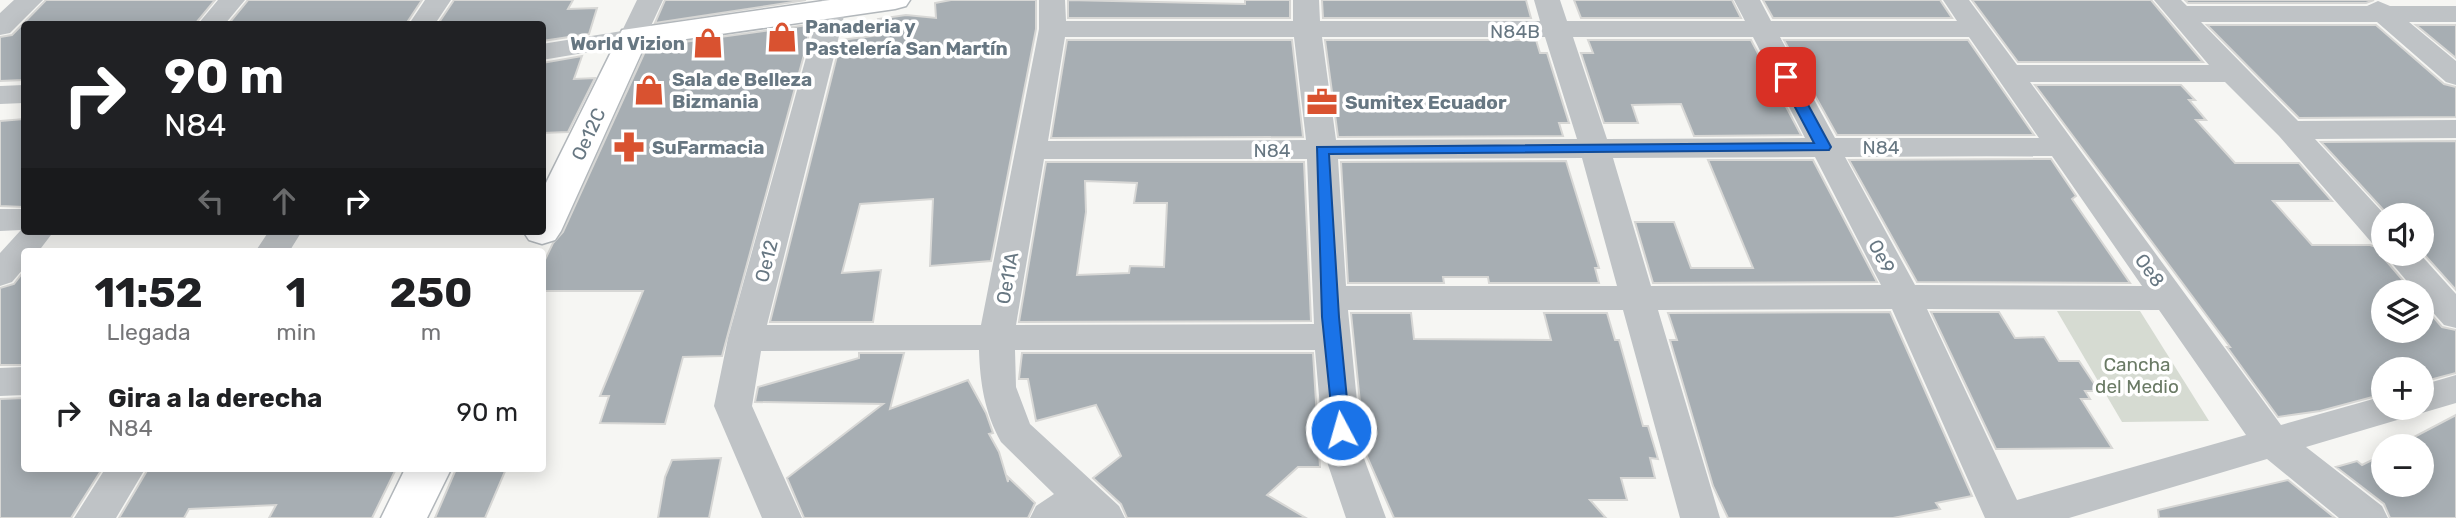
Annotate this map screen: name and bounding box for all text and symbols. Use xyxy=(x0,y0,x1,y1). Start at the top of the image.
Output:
place label: Panaderia y Pastelería San Martín xyxy=(805,15,1008,60)
shop icon: Panaderia y Pastelería San Martín xyxy=(765,20,799,54)
street label: N84B xyxy=(1490,20,1540,43)
shop icon: World Vizion xyxy=(691,26,725,60)
place label: World Vizion xyxy=(570,32,685,55)
text: 90 m xyxy=(164,47,284,105)
pin xyxy=(1756,47,1816,107)
icon: right xyxy=(49,49,140,140)
icon: arrive xyxy=(1767,58,1805,96)
place label: Sala de Belleza Bizmania xyxy=(672,68,812,113)
shop icon: Sala de Belleza Bizmania xyxy=(632,73,666,107)
office icon: Sumitex Ecuador xyxy=(1305,85,1339,119)
place label: Sumitex Ecuador xyxy=(1345,91,1507,114)
street label: Oe12C xyxy=(566,104,611,164)
text: N84 xyxy=(164,106,226,144)
pharmacy icon: SuFarmacia xyxy=(612,130,646,164)
place label: SuFarmacia xyxy=(652,136,764,159)
street label: N84 xyxy=(1862,136,1900,159)
street label: N84 xyxy=(1253,139,1291,162)
icon: left xyxy=(192,182,230,220)
icon: ahead xyxy=(265,182,303,220)
icon: right xyxy=(338,182,376,220)
map controls xyxy=(2371,203,2434,497)
button: sound xyxy=(2371,203,2434,266)
street label: Oe9 xyxy=(1863,235,1900,277)
street label: Oe12 xyxy=(750,238,783,285)
street label: Oe8 xyxy=(2130,249,2169,291)
street label: Oe11A xyxy=(992,250,1023,306)
text: 11:52 xyxy=(94,268,203,318)
text: 1 xyxy=(286,268,307,318)
text: 250 xyxy=(390,268,473,318)
button: layers xyxy=(2371,280,2434,343)
text: Llegada xyxy=(107,318,191,346)
text: min xyxy=(276,318,316,346)
text: m xyxy=(421,318,441,346)
park label: Cancha del Medio xyxy=(2095,353,2179,398)
button: + xyxy=(2371,357,2434,420)
text: Gira a la derecha xyxy=(108,383,322,414)
position arrow xyxy=(1304,393,1378,467)
icon: right xyxy=(49,394,87,432)
text: 90 m xyxy=(457,397,518,428)
text: N84 xyxy=(108,414,153,442)
button: − xyxy=(2371,434,2434,497)

